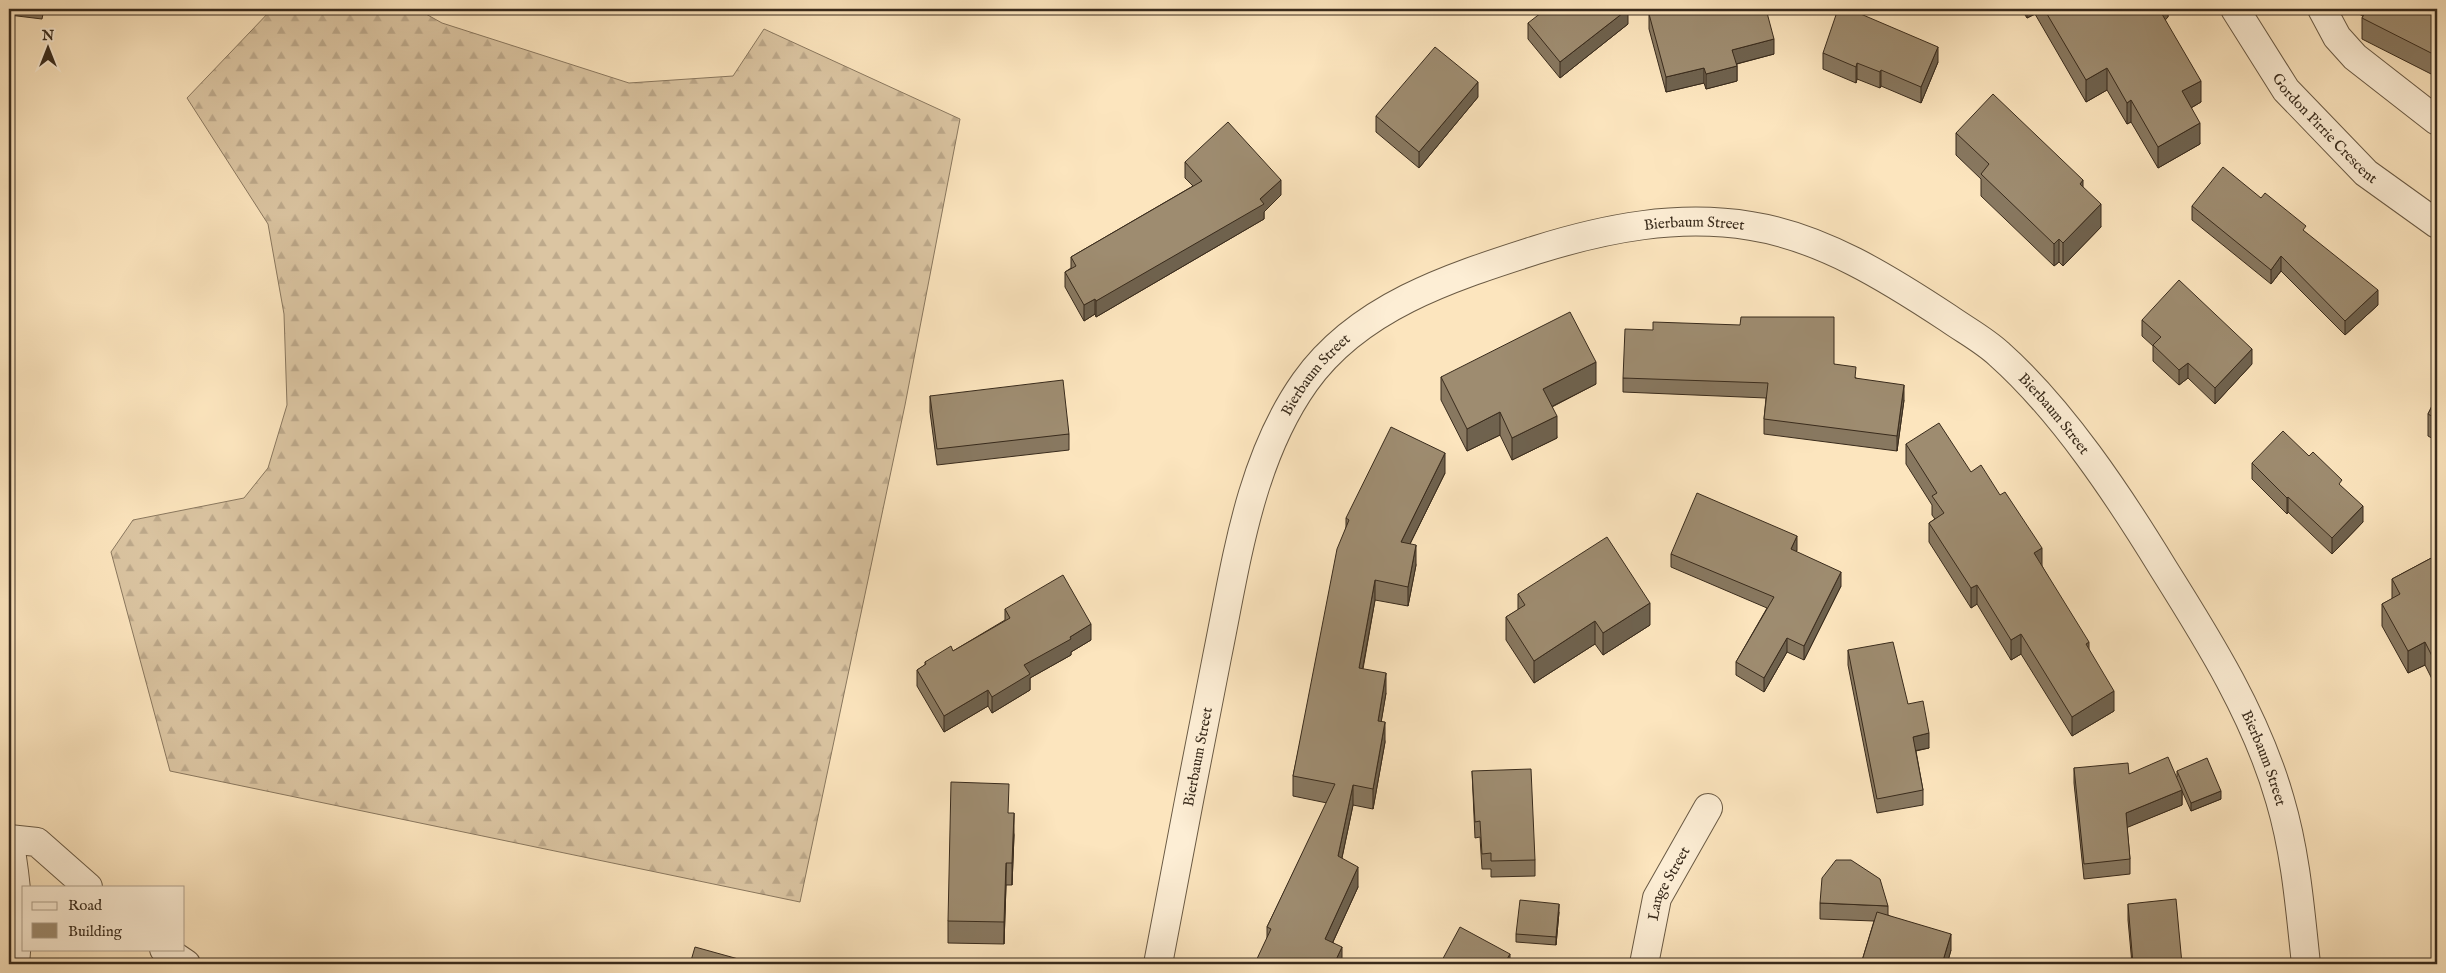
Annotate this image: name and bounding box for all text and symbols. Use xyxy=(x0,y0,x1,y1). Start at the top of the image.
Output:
north arrow xyxy=(22,22,72,72)
text: N xyxy=(41,27,54,45)
street label: Gordon Pirrie Crescent xyxy=(2268,70,2381,188)
street label: Bierbaum Street xyxy=(1643,213,1746,235)
street label: Bierbaum Street xyxy=(1277,330,1354,419)
street label: Bierbaum Street xyxy=(2014,369,2093,458)
street label: Bierbaum Street xyxy=(1179,705,1217,808)
street label: Bierbaum Street xyxy=(2237,707,2290,808)
street label: Lange Street xyxy=(1644,843,1694,922)
legend xyxy=(22,886,185,950)
text: Road xyxy=(68,896,103,915)
text: Building xyxy=(68,922,123,941)

